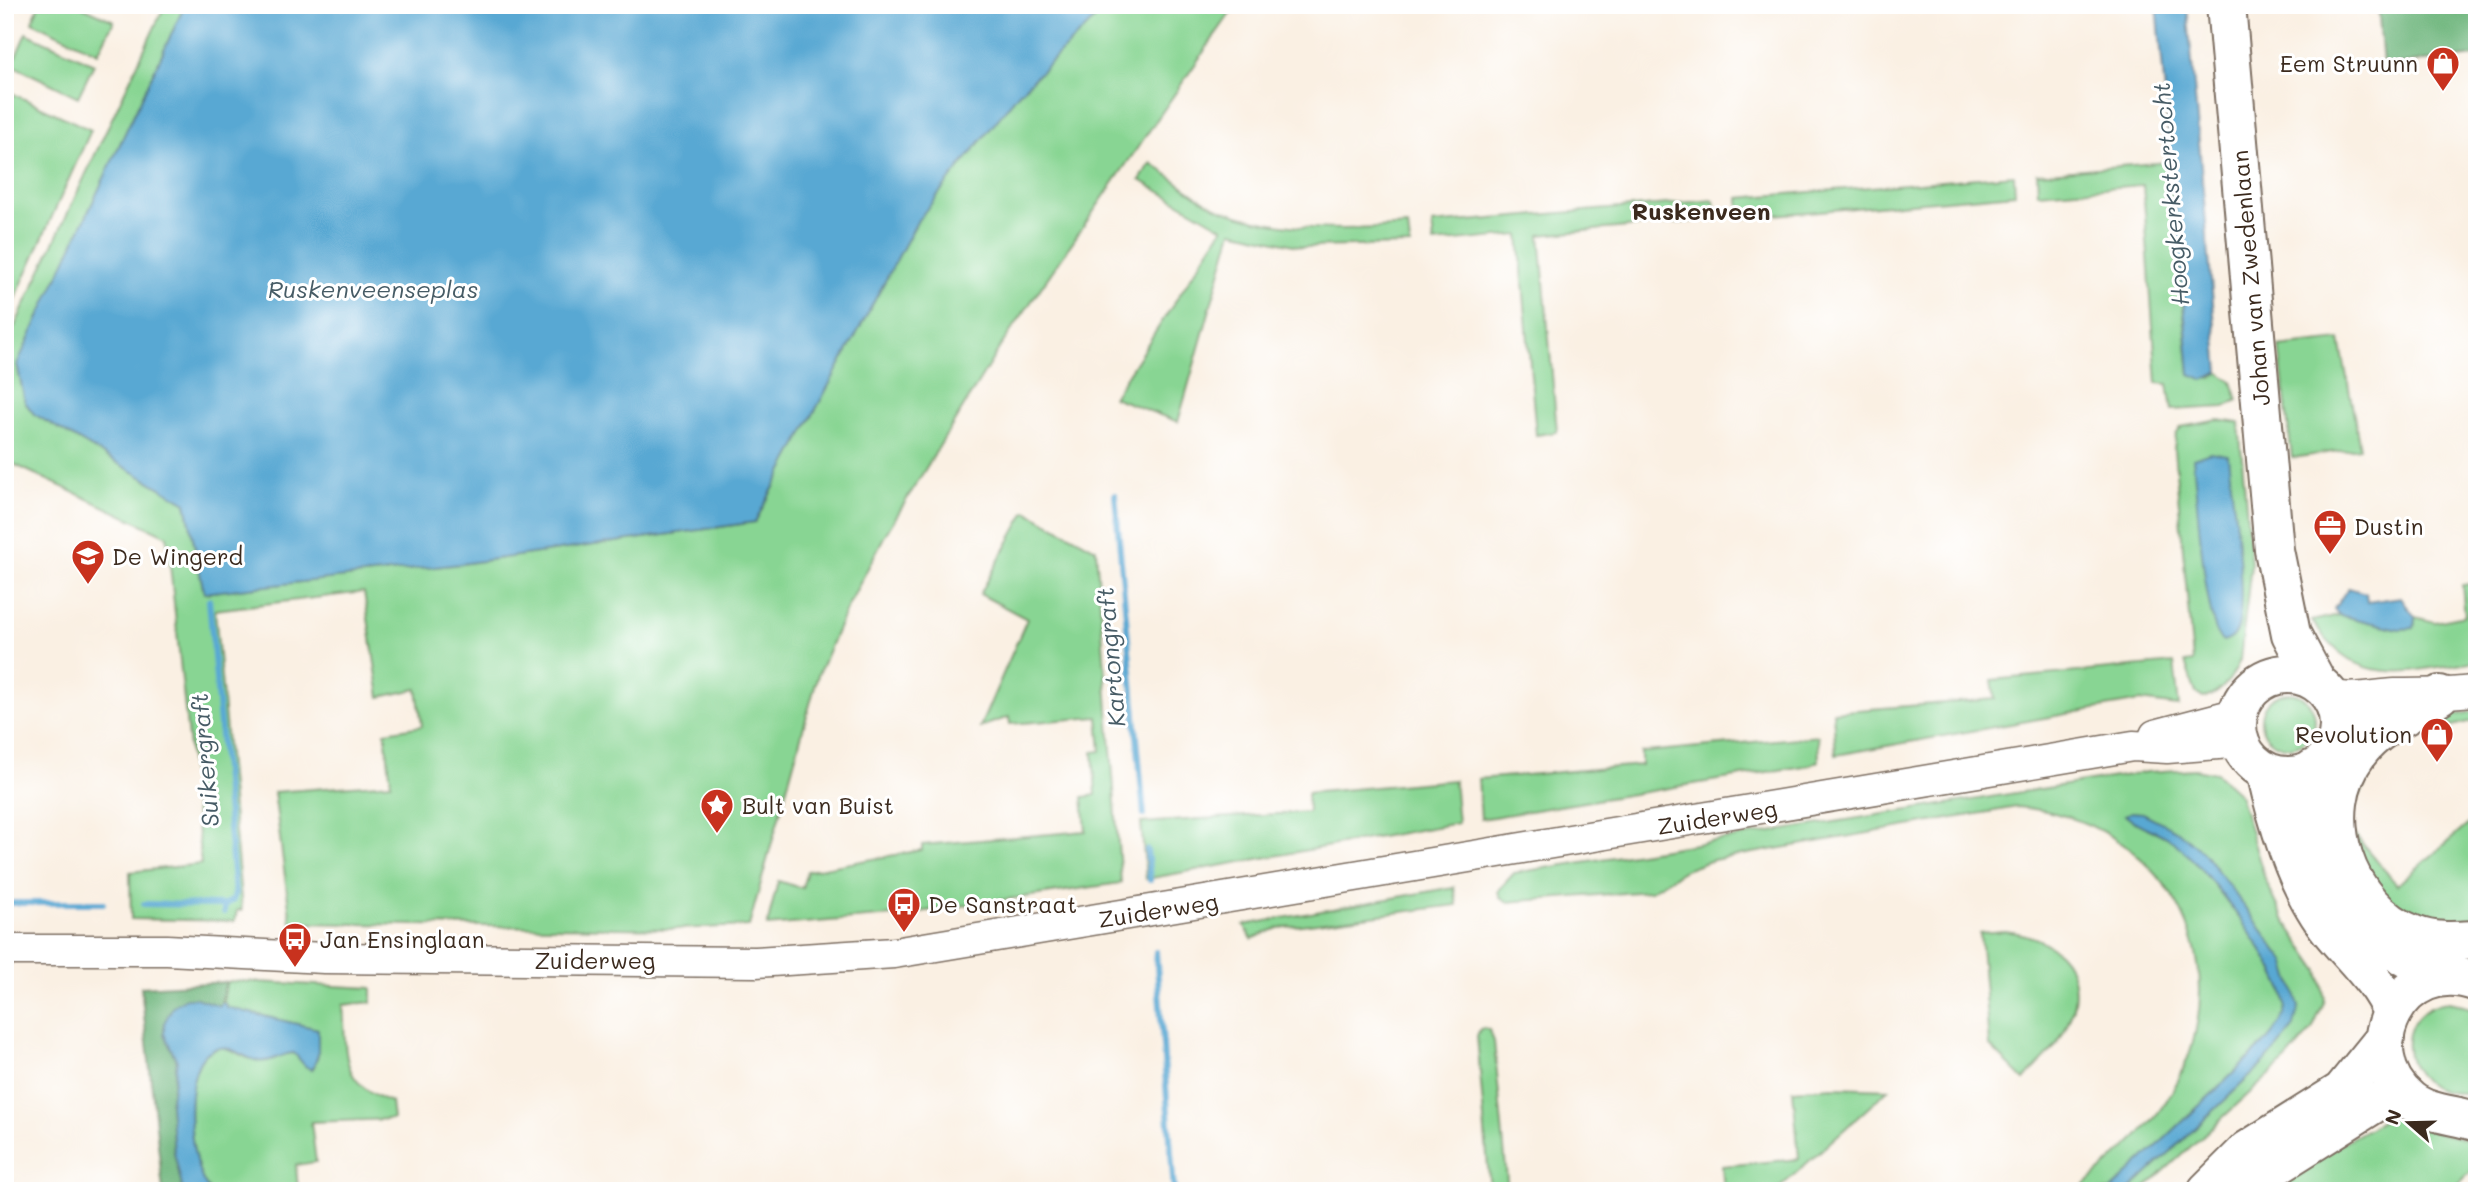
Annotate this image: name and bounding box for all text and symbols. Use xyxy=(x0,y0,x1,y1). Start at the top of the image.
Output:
shop icon: Eem Struunn xyxy=(2424,44,2462,93)
place label: Eem Struunn xyxy=(2280,48,2418,78)
water label: Hoogkerkstertocht xyxy=(2145,81,2195,307)
street label: Johan van Zwedenlaan xyxy=(2224,149,2276,407)
district label: Ruskenveen xyxy=(1632,195,1770,226)
water label: Ruskenveenseplas xyxy=(268,273,478,304)
office icon: Dustin xyxy=(2311,507,2349,556)
place label: Dustin xyxy=(2354,511,2423,541)
school or university icon: De Wingerd xyxy=(69,537,107,586)
place label: De Wingerd xyxy=(112,541,243,571)
water label: Kartongraft xyxy=(1088,586,1132,728)
water label: Suikergraft xyxy=(183,692,225,828)
shop icon: Revolution xyxy=(2418,715,2456,764)
place label: Revolution xyxy=(2295,719,2412,749)
place icon: Bult van Buist xyxy=(698,786,736,835)
place label: Bult van Buist xyxy=(742,790,894,820)
street label: Zuiderweg xyxy=(1655,793,1779,841)
bus stop icon: De Sanstraat xyxy=(885,885,923,934)
street label: Zuiderweg xyxy=(1096,886,1220,934)
place label: De Sanstraat xyxy=(928,889,1077,919)
bus stop icon: Jan Ensinglaan xyxy=(276,920,314,969)
place label: Jan Ensinglaan xyxy=(320,924,484,954)
street label: Zuiderweg xyxy=(535,945,655,975)
north arrow xyxy=(2374,1088,2444,1158)
text: N xyxy=(2378,1106,2407,1128)

